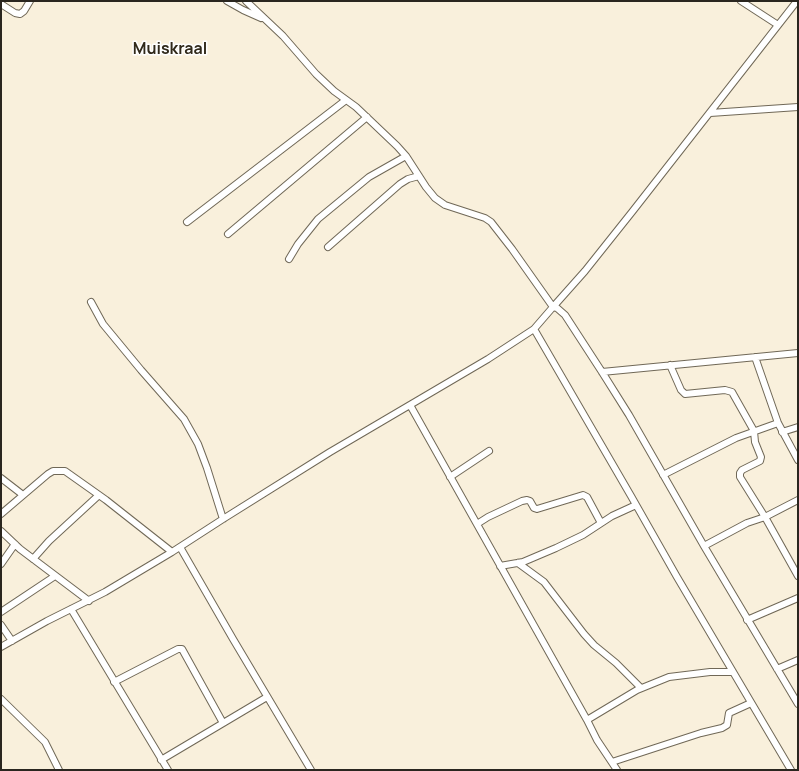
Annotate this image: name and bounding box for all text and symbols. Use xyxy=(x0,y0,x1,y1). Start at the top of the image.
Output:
district label: Muiskraal xyxy=(133,40,207,60)

